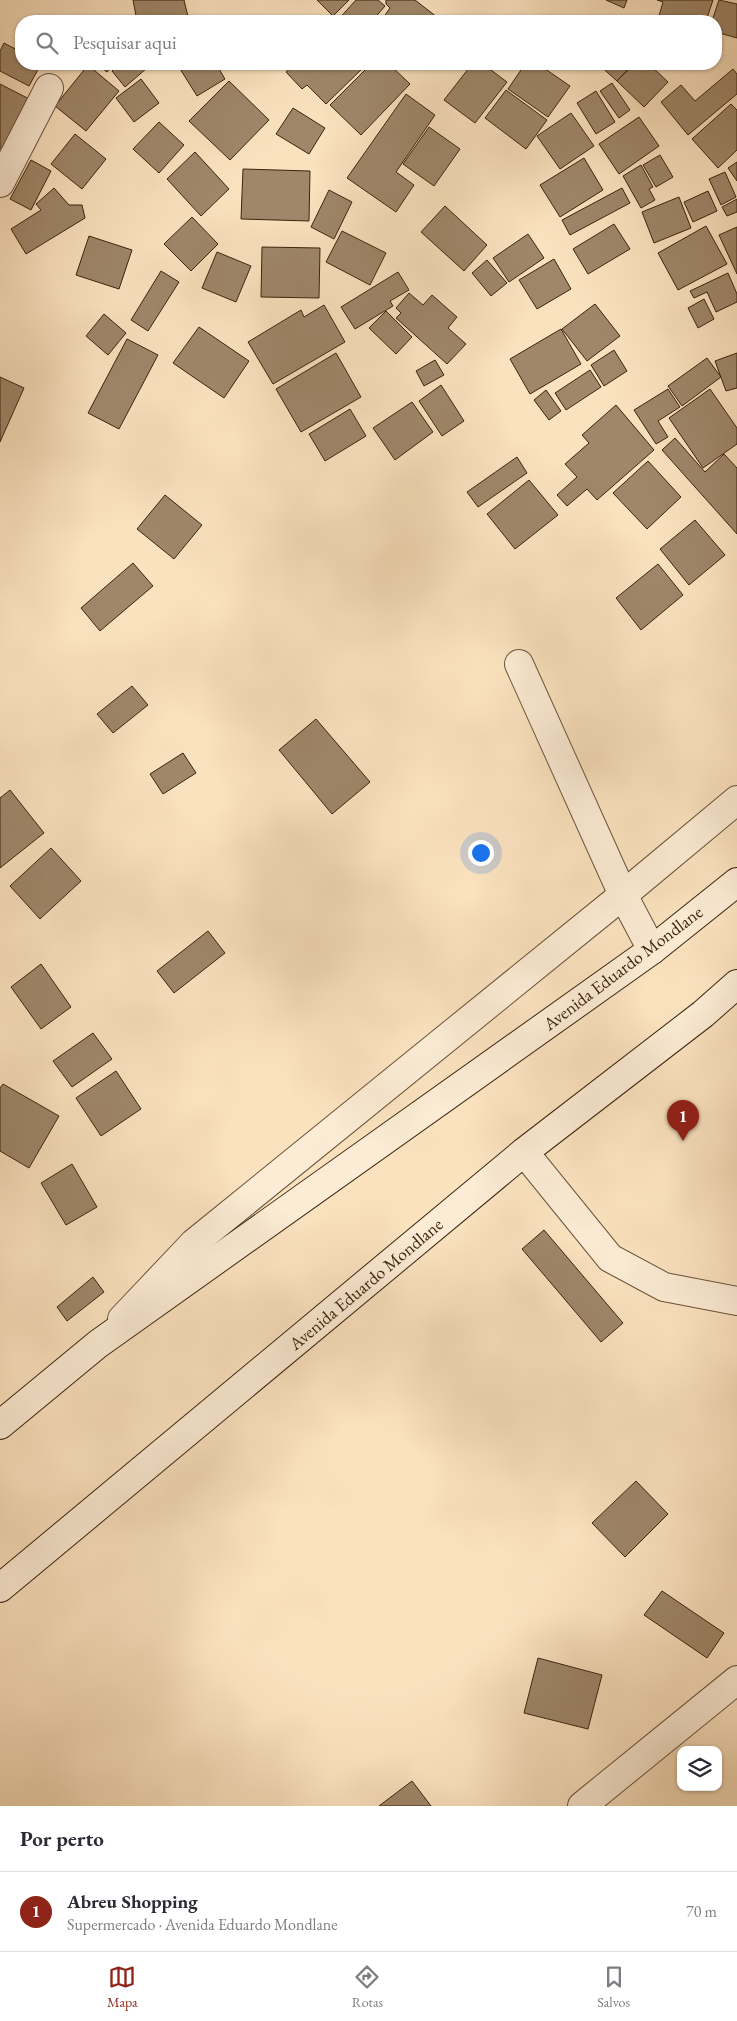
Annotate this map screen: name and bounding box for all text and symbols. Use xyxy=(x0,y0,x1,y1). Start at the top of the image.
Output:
search box xyxy=(15,15,722,70)
icon: search xyxy=(33,29,61,57)
text: Pesquisar aqui xyxy=(73,30,177,55)
your location xyxy=(468,840,494,866)
street label: Avenida Eduardo Mondlane xyxy=(538,900,707,1036)
pin: 1 xyxy=(667,1100,699,1141)
street label: Avenida Eduardo Mondlane xyxy=(283,1212,447,1355)
map controls xyxy=(677,1746,722,1791)
button: layers xyxy=(677,1746,722,1791)
text: Por perto xyxy=(20,1825,104,1852)
text: Abreu Shopping xyxy=(67,1889,198,1914)
text: 1 xyxy=(32,1901,40,1922)
text: 70 m xyxy=(686,1901,717,1922)
text: Supermercado · Avenida Eduardo Mondlane xyxy=(67,1914,337,1935)
tab: Mapa xyxy=(107,1963,138,2011)
tab: Rotas xyxy=(352,1963,383,2011)
tab: Salvos xyxy=(597,1963,630,2011)

